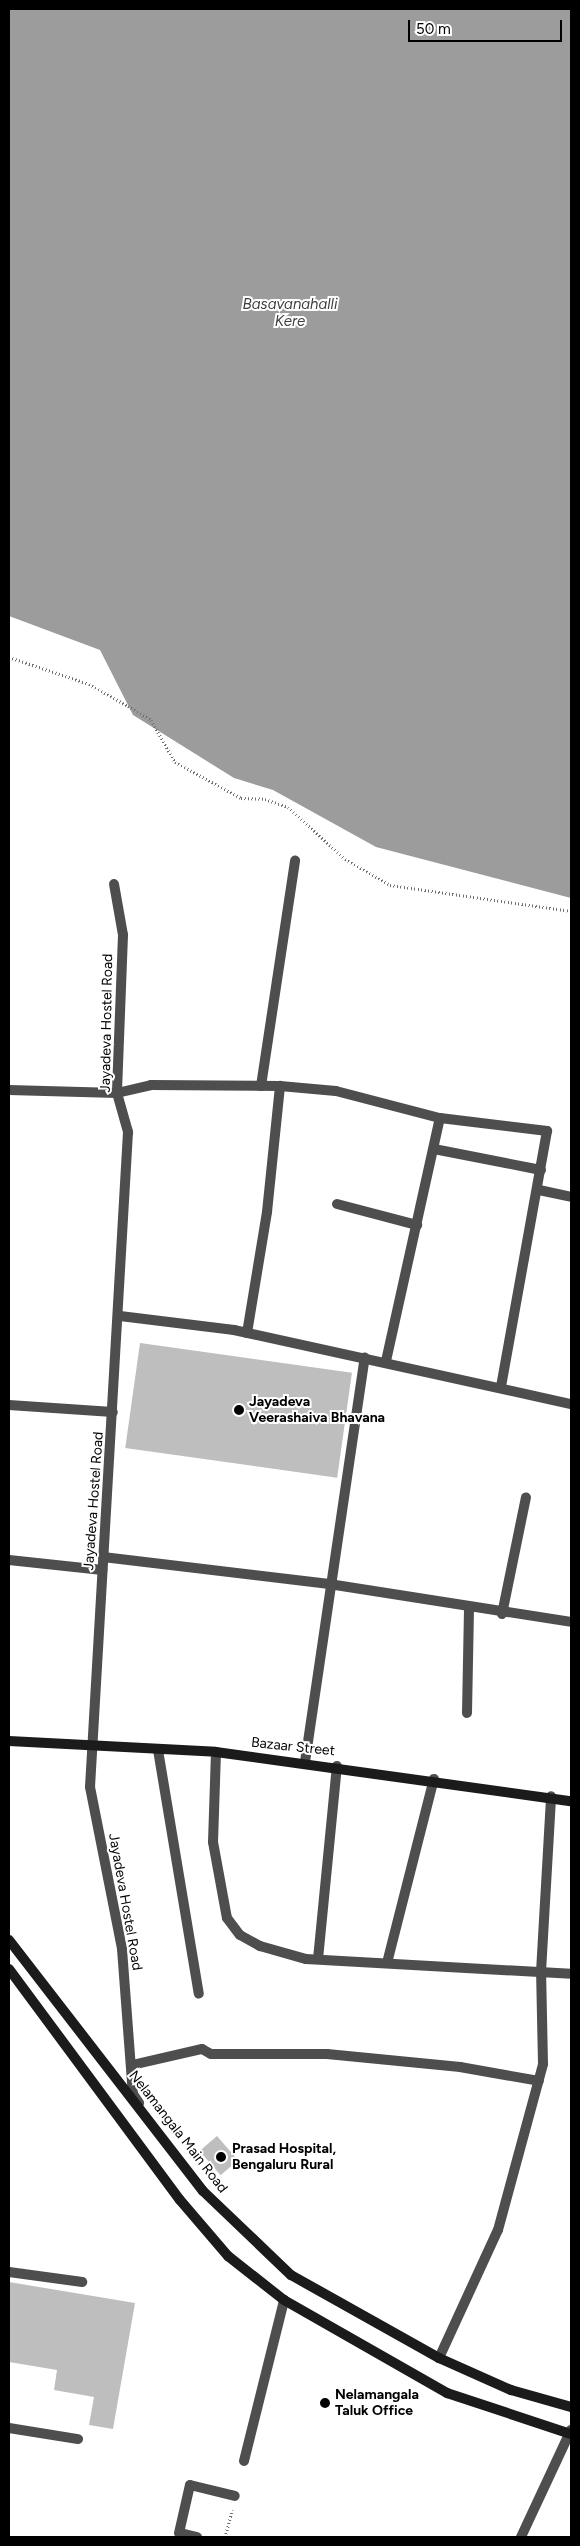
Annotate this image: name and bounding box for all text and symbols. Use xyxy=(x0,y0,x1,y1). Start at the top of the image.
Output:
scale bar xyxy=(410,10,564,42)
text: 50 m xyxy=(416,20,451,38)
water label: Basavanahalli Kere xyxy=(243,295,337,330)
street label: Jayadeva Hostel Road xyxy=(97,953,117,1093)
place label: Jayadeva Veerashaiva Bhavana xyxy=(249,1394,385,1426)
marker: Jayadeva Veerashaiva Bhavana xyxy=(233,1404,245,1416)
street label: Jayadeva Hostel Road xyxy=(81,1431,107,1571)
street label: Bazaar Street xyxy=(250,1734,336,1760)
street label: Jayadeva Hostel Road xyxy=(105,1832,145,1972)
street label: Nelamangala Main Road xyxy=(125,2068,231,2196)
place label: Prasad Hospital, Bengaluru Rural xyxy=(232,2141,336,2174)
marker: Prasad Hospital, Bengaluru Rural xyxy=(214,2150,228,2164)
place label: Nelamangala Taluk Office xyxy=(335,2387,419,2420)
marker: Nelamangala Taluk Office xyxy=(319,2397,331,2409)

